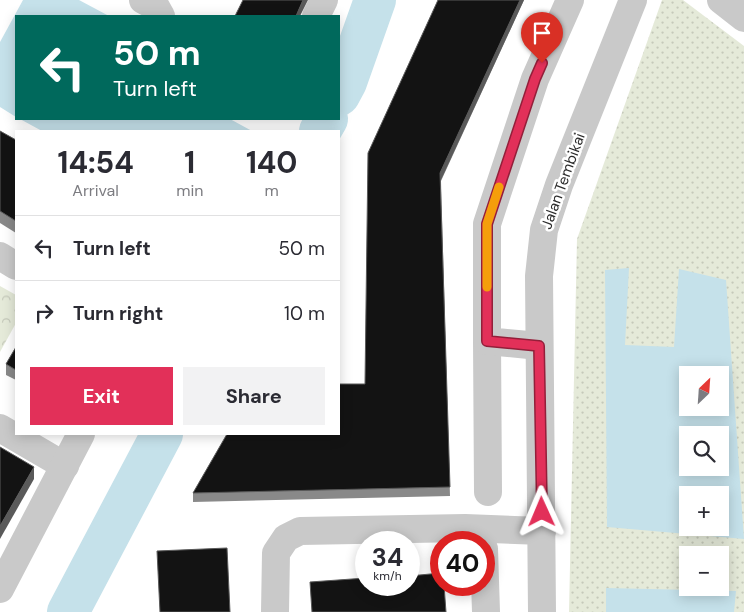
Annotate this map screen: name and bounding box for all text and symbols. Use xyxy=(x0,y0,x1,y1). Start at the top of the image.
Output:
pin xyxy=(521,12,563,63)
icon: arrive xyxy=(528,19,556,47)
text: 50 m xyxy=(113,30,201,76)
icon: left xyxy=(30,35,95,100)
text: Turn left xyxy=(113,74,197,103)
street label: Jalan Tembikai xyxy=(536,130,590,232)
text: 14:54 xyxy=(57,143,134,182)
text: 1 xyxy=(184,143,195,182)
text: 140 xyxy=(246,143,297,182)
text: Arrival xyxy=(72,180,119,201)
text: min xyxy=(176,180,203,201)
text: m xyxy=(265,180,279,201)
icon: left xyxy=(30,234,58,262)
text: Turn left xyxy=(73,236,151,261)
text: 50 m xyxy=(278,236,325,261)
icon: right xyxy=(30,299,58,327)
text: Turn right xyxy=(73,301,163,326)
text: 10 m xyxy=(284,301,325,326)
north arrow xyxy=(679,366,729,416)
map controls xyxy=(679,366,729,596)
button: Exit xyxy=(30,367,173,425)
button: Share xyxy=(183,367,325,425)
button: search xyxy=(679,426,729,476)
position arrow xyxy=(515,485,567,537)
button: + xyxy=(679,486,729,536)
speed limit sign: 40 xyxy=(430,531,495,596)
text: 34 xyxy=(372,541,403,574)
button: − xyxy=(679,546,729,596)
text: km/h xyxy=(373,568,402,584)

